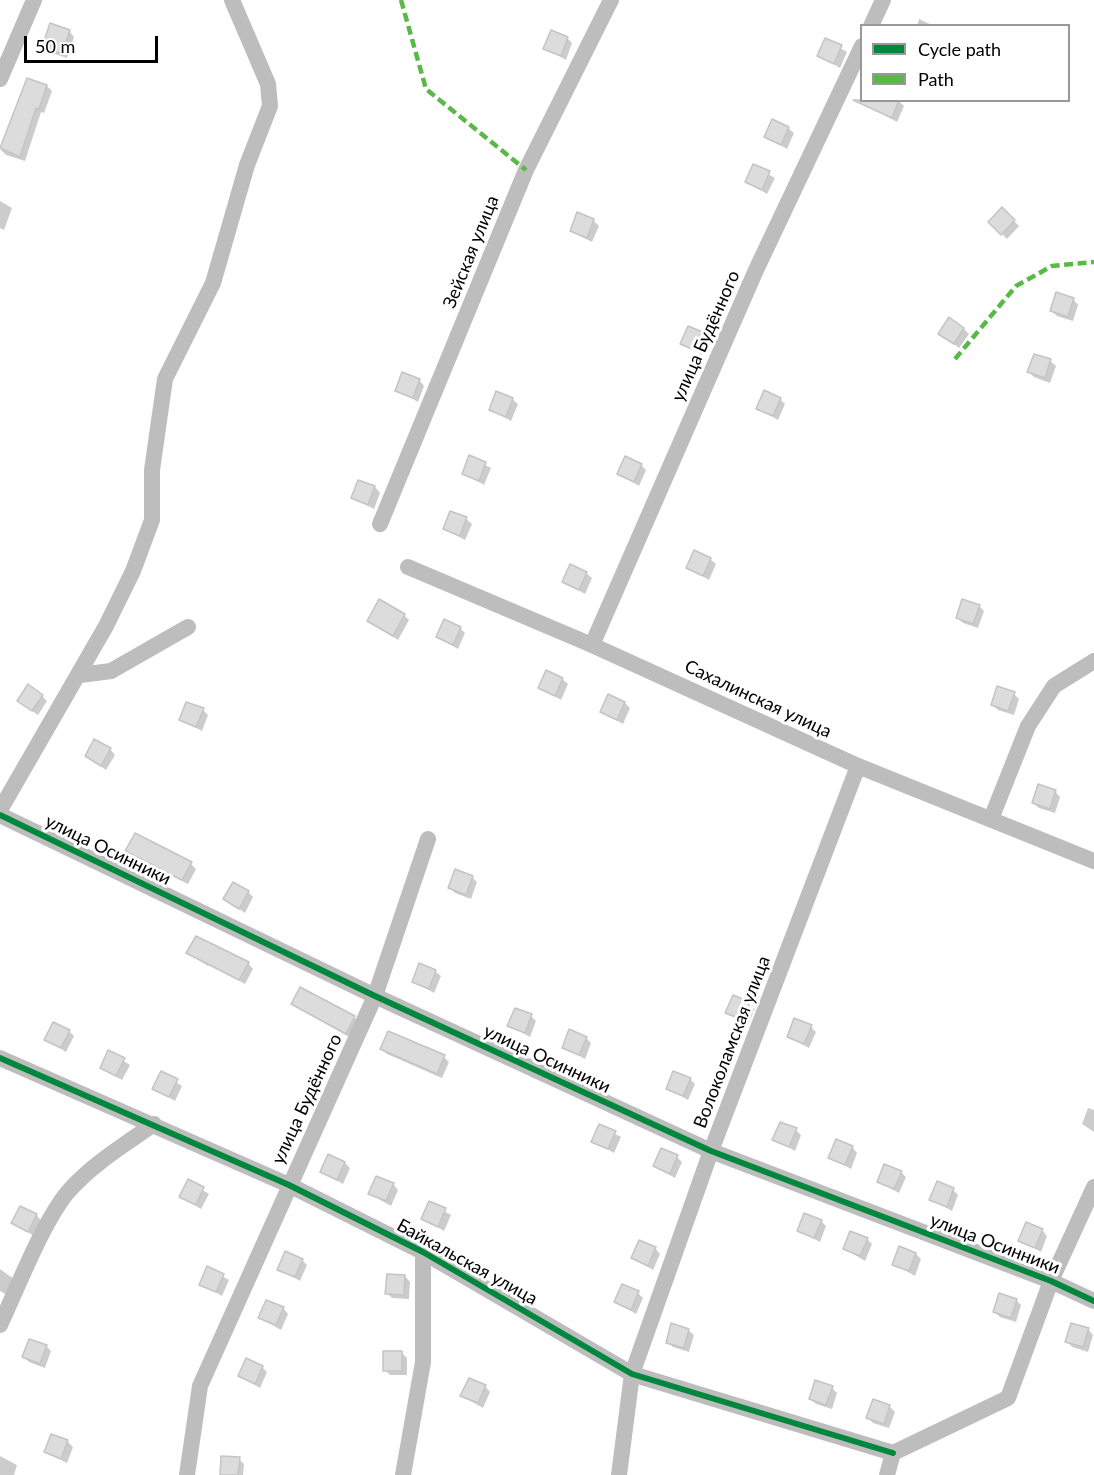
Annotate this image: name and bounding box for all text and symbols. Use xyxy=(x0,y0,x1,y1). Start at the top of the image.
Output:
scale bar xyxy=(27,24,160,62)
legend xyxy=(860,24,1070,102)
text: 50 m xyxy=(35,35,75,57)
text: Cycle path xyxy=(918,38,1001,60)
text: Path xyxy=(918,68,954,90)
street label: Зейская улица xyxy=(439,193,503,311)
street label: улица Будённого xyxy=(667,267,745,405)
street label: Сахалинская улица xyxy=(681,656,835,742)
street label: улица Осинники xyxy=(42,810,174,890)
street label: Волоколамская улица xyxy=(689,953,775,1131)
street label: улица Осинники xyxy=(480,1020,614,1098)
street label: улица Будённого xyxy=(267,1030,347,1168)
street label: улица Осинники xyxy=(927,1209,1063,1279)
street label: Байкальская улица xyxy=(393,1214,541,1310)

